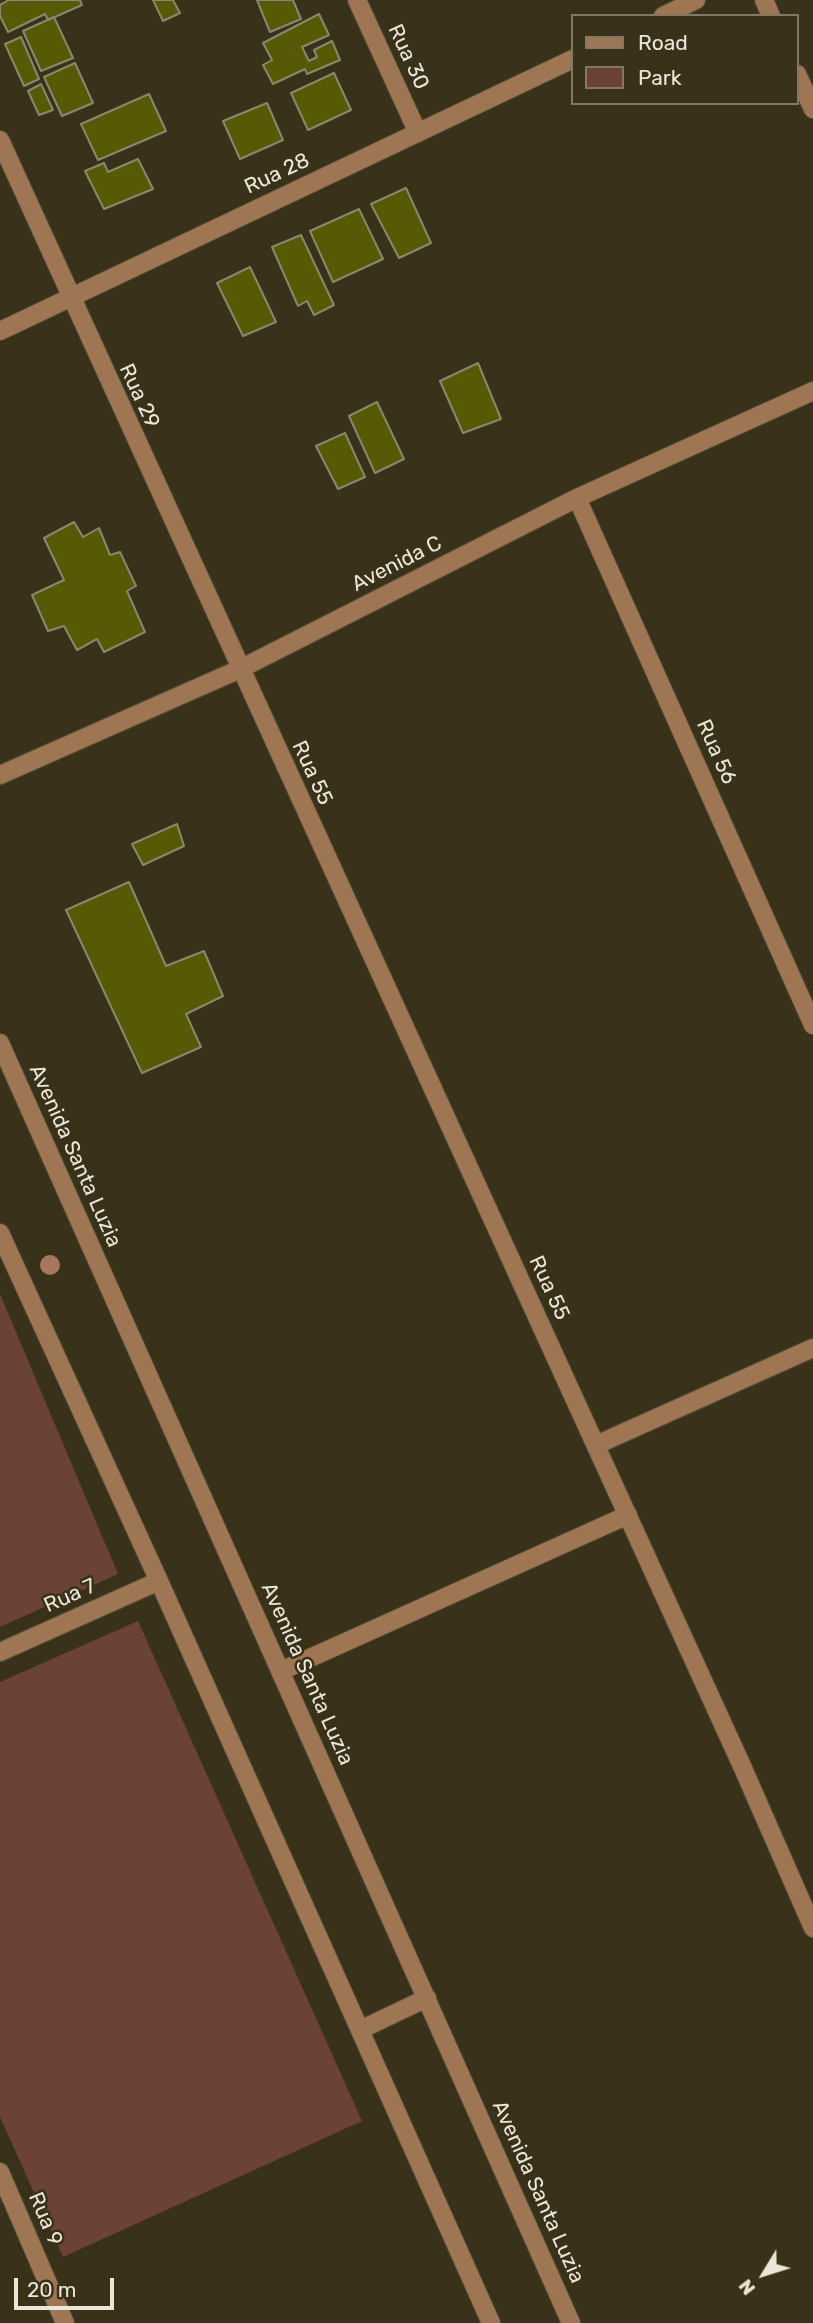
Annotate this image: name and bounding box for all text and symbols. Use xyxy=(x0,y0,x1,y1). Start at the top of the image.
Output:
legend xyxy=(572,14,799,105)
street label: Rua 30 xyxy=(382,20,434,94)
text: Road xyxy=(638,30,688,55)
text: Park xyxy=(638,65,682,90)
street label: Rua 28 xyxy=(240,148,314,200)
street label: Rua 29 xyxy=(113,360,165,432)
street label: Avenida C xyxy=(348,531,446,597)
street label: Rua 56 xyxy=(691,716,741,788)
street label: Rua 55 xyxy=(286,737,338,809)
street label: Avenida Santa Luzia xyxy=(23,1061,127,1251)
street label: Rua 55 xyxy=(523,1252,575,1324)
street label: Rua 7 xyxy=(40,1574,100,1618)
street label: Avenida Santa Luzia xyxy=(255,1579,359,1769)
street label: Avenida Santa Luzia xyxy=(486,2097,590,2287)
street label: Rua 9 xyxy=(23,2188,67,2250)
north arrow xyxy=(729,2239,799,2309)
scale bar xyxy=(18,2264,117,2308)
text: N xyxy=(734,2275,760,2300)
text: 20 m xyxy=(27,2277,76,2302)

